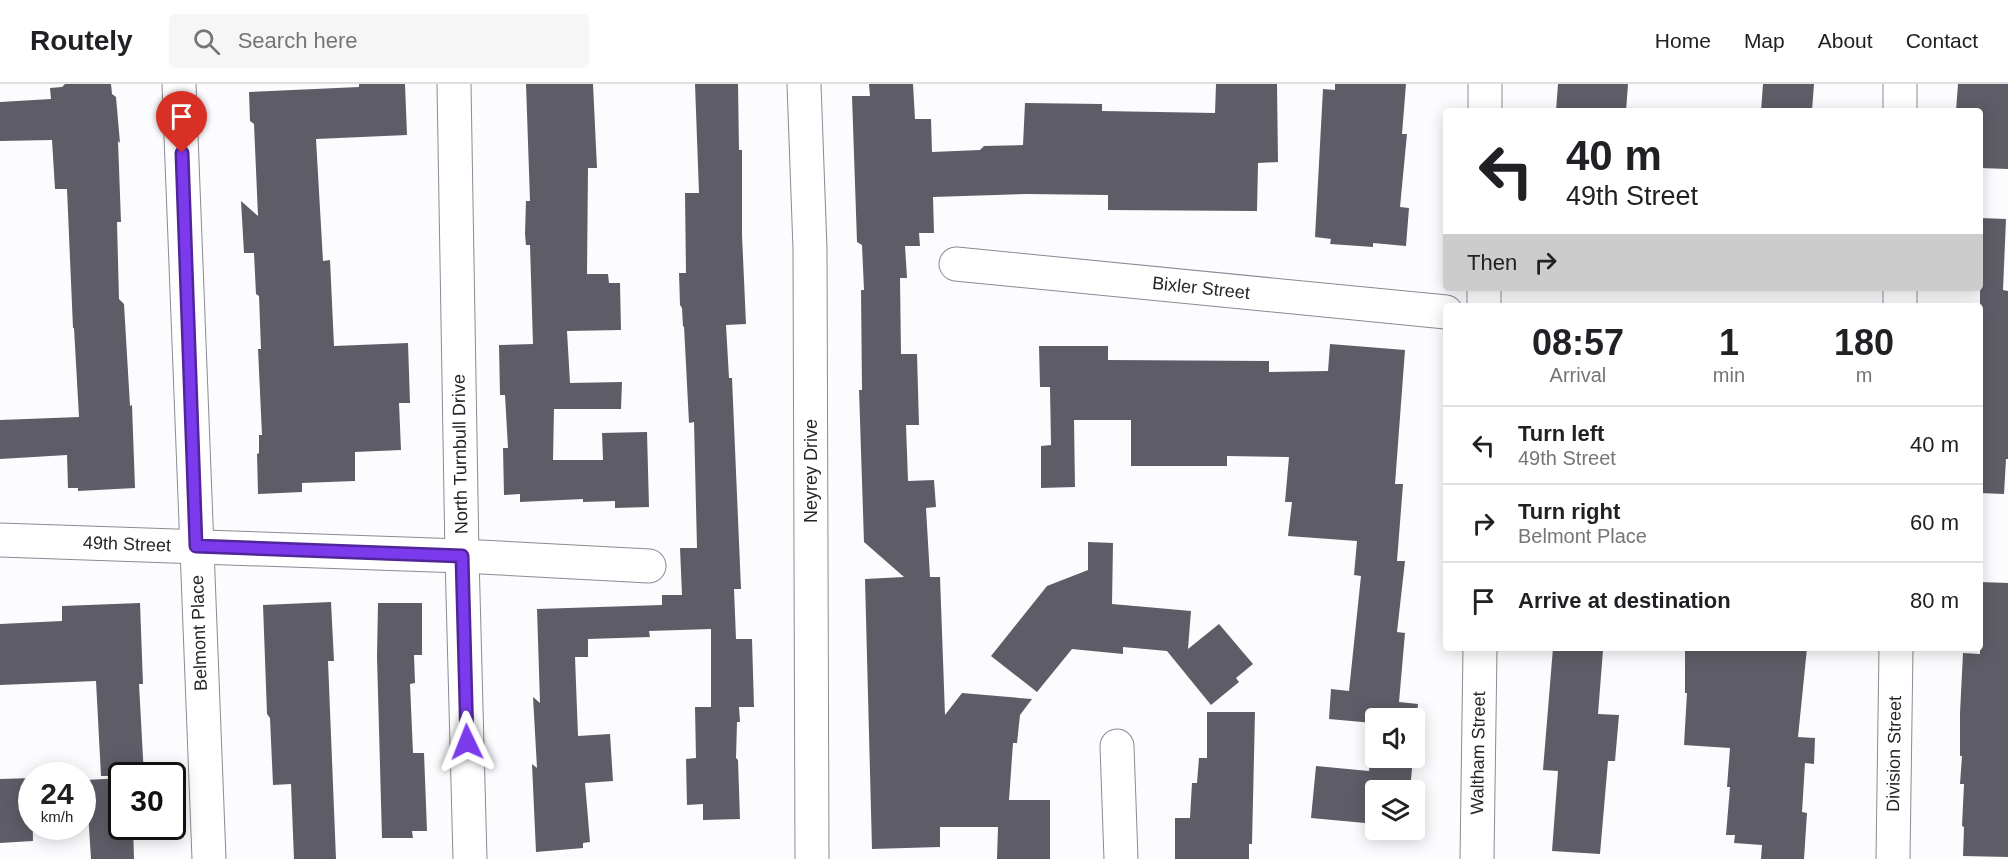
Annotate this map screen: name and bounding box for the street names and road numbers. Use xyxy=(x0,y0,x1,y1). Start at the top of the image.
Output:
street label: Bixler Street xyxy=(1151,273,1251,303)
street label: North Turnbull Drive xyxy=(449,374,471,534)
street label: Neyrey Drive xyxy=(801,419,821,523)
street label: 49th Street xyxy=(83,532,171,556)
street label: Belmont Place xyxy=(187,575,211,691)
street label: Waltham Street xyxy=(1467,691,1489,815)
street label: Division Street xyxy=(1883,696,1905,812)

